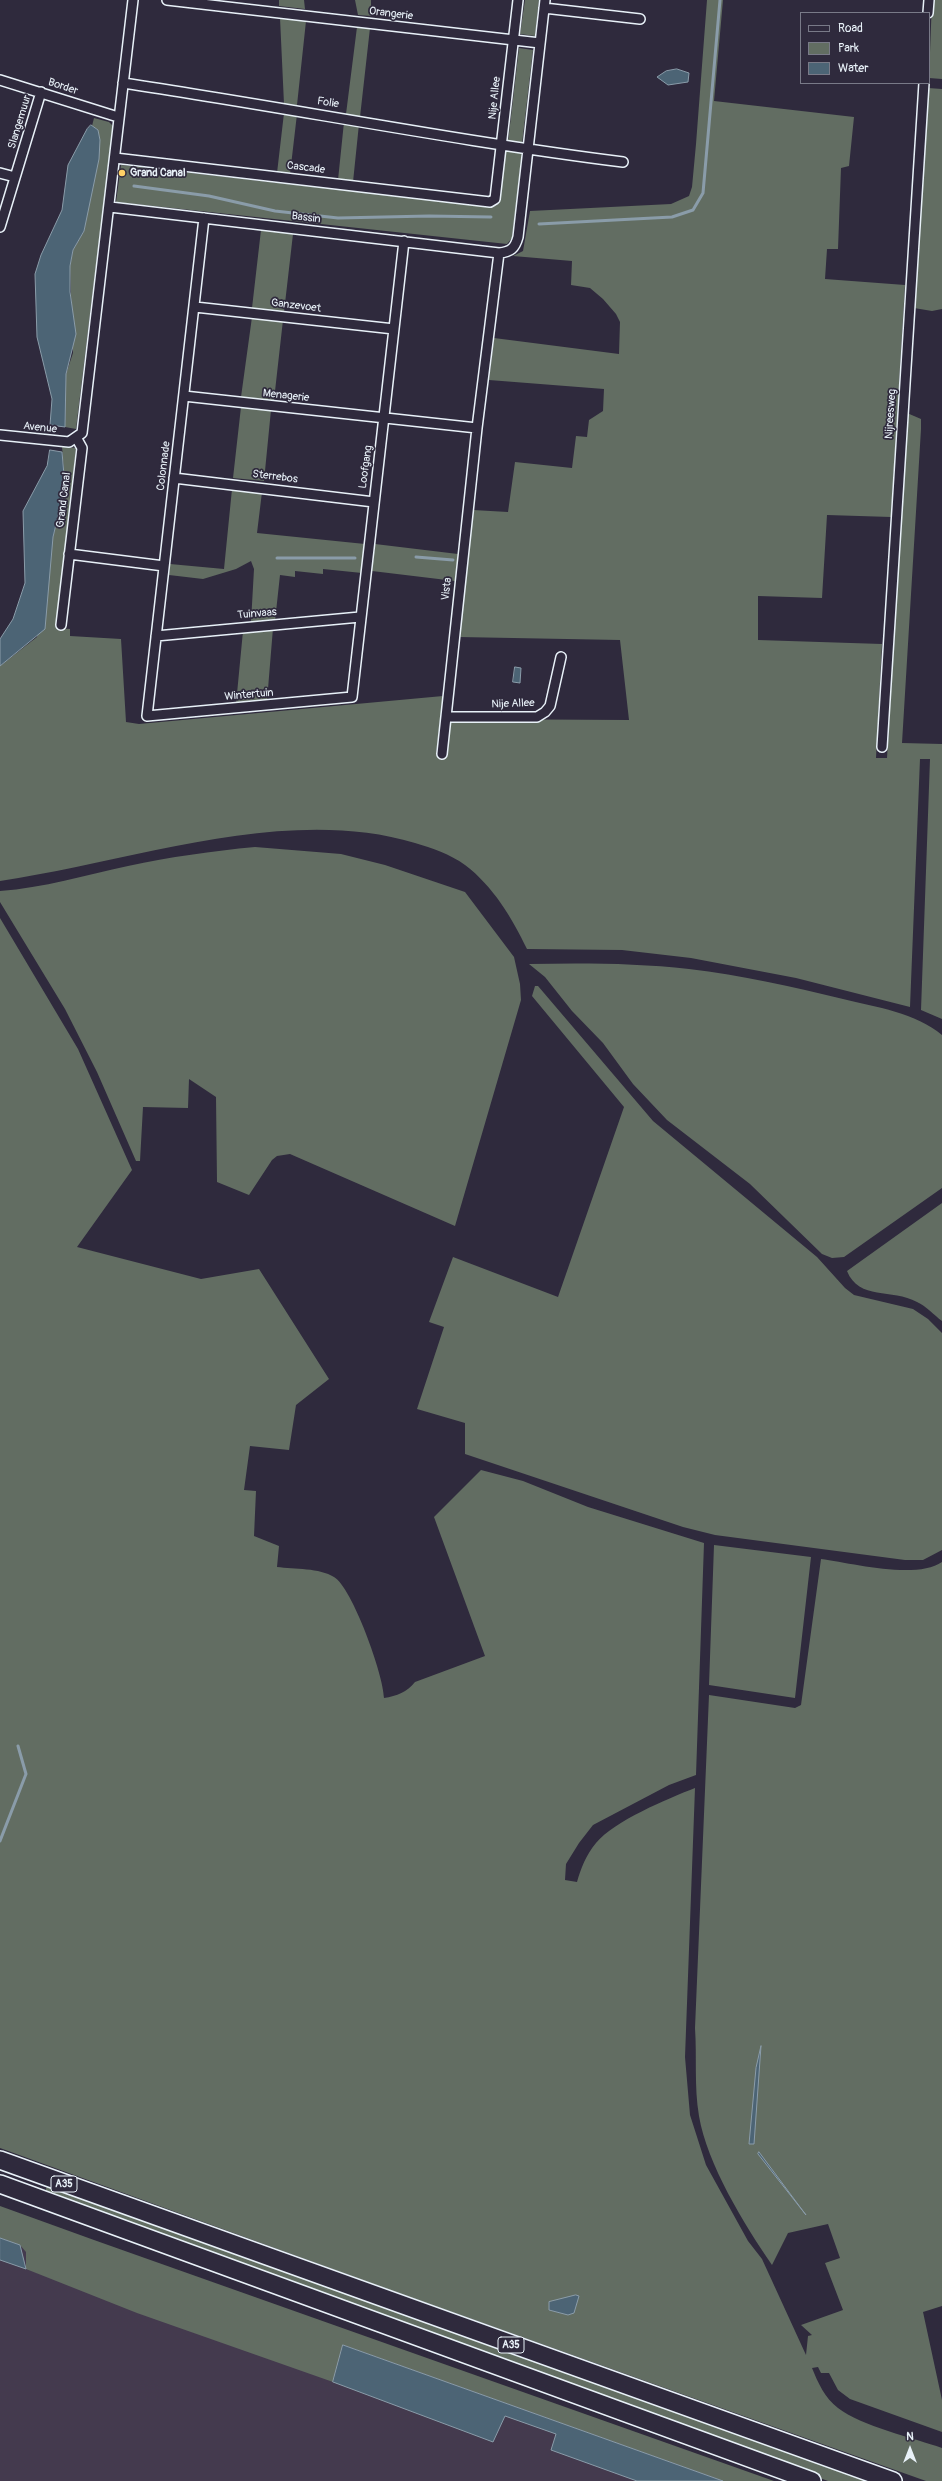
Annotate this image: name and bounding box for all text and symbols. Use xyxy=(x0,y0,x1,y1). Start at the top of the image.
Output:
street label: Orangerie xyxy=(368,5,414,23)
legend xyxy=(800,12,930,84)
text: Road xyxy=(838,21,863,36)
text: Park xyxy=(838,41,859,56)
text: Water xyxy=(838,61,869,76)
street label: Border xyxy=(46,76,80,98)
street label: Nije Allee xyxy=(486,76,504,120)
street label: Slangemuur xyxy=(6,93,34,151)
street label: Folie xyxy=(316,95,340,111)
street label: Cascade xyxy=(286,159,326,177)
place label: Grand Canal xyxy=(130,166,186,180)
marker: Grand Canal xyxy=(117,168,127,178)
street label: Bassin xyxy=(291,210,321,226)
street label: Ganzevoet xyxy=(270,296,322,316)
street label: Menagerie xyxy=(262,387,310,405)
street label: Nijreesweg xyxy=(883,389,899,439)
street label: Avenue xyxy=(22,420,58,436)
street label: Colonnade xyxy=(154,441,174,491)
street label: Loofgang xyxy=(356,444,376,490)
street label: Sterrebos xyxy=(252,468,298,486)
street label: Grand Canal xyxy=(54,472,74,528)
street label: Vista xyxy=(439,577,455,601)
street label: Tuinvaas xyxy=(237,606,277,622)
street label: Wintertuin xyxy=(224,686,274,704)
street label: Nije Allee xyxy=(491,697,535,711)
road number: A35 xyxy=(51,2176,77,2192)
road number: A35 xyxy=(498,2337,524,2353)
north arrow xyxy=(890,2429,930,2469)
text: N xyxy=(906,2430,914,2443)

